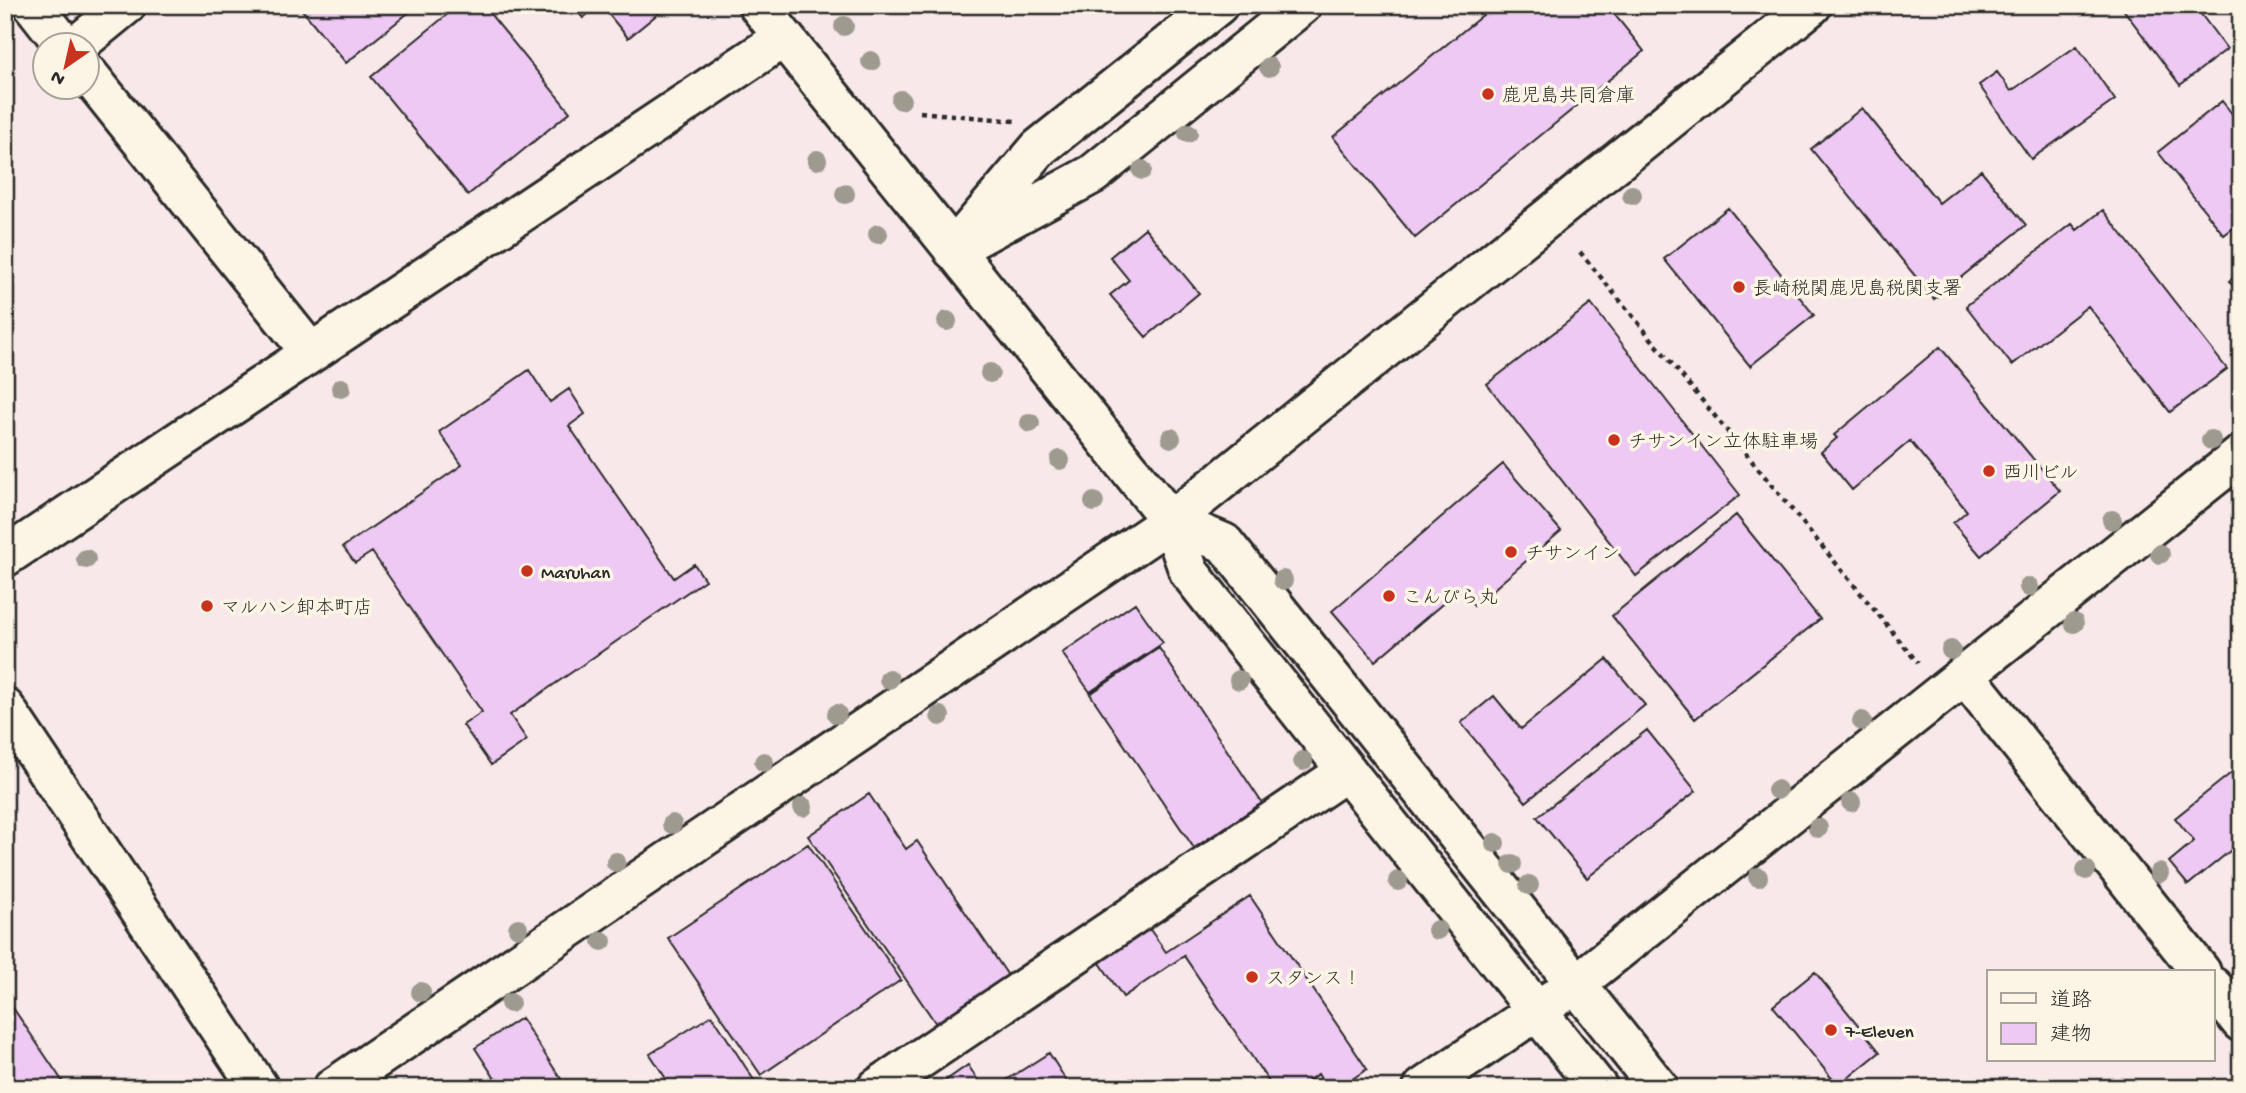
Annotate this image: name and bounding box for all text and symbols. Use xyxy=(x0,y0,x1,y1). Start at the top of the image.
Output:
north arrow xyxy=(32,32,102,102)
text: N xyxy=(47,64,70,90)
place label: 鹿児島共同倉庫 xyxy=(1502,85,1635,109)
marker: 鹿児島共同倉庫 xyxy=(1480,86,1496,102)
place label: 長崎税関鹿児島税関支署 xyxy=(1753,278,1962,302)
marker: 長崎税関鹿児島税関支署 xyxy=(1731,279,1747,295)
place label: チサンイン立体駐車場 xyxy=(1628,431,1818,455)
marker: チサンイン立体駐車場 xyxy=(1606,432,1622,448)
marker: 西川ビル xyxy=(1981,463,1997,479)
place label: 西川ビル xyxy=(2003,463,2079,486)
marker: チサンイン xyxy=(1503,544,1519,560)
place label: チサンイン xyxy=(1525,544,1620,567)
marker: Maruhan xyxy=(519,563,535,579)
place label: Maruhan xyxy=(541,563,610,586)
marker: こんぴら丸 xyxy=(1381,588,1397,604)
place label: こんぴら丸 xyxy=(1403,588,1498,611)
place label: マルハン卸本町店 xyxy=(221,597,372,621)
marker: マルハン卸本町店 xyxy=(199,598,215,614)
marker: スタンス！ xyxy=(1244,969,1260,985)
place label: スタンス！ xyxy=(1266,969,1361,992)
legend xyxy=(1987,970,2214,1062)
text: 道路 xyxy=(2050,989,2092,1015)
marker: 7-Eleven xyxy=(1823,1022,1839,1038)
place label: 7-Eleven xyxy=(1844,1022,1914,1045)
text: 建物 xyxy=(2050,1023,2092,1049)

